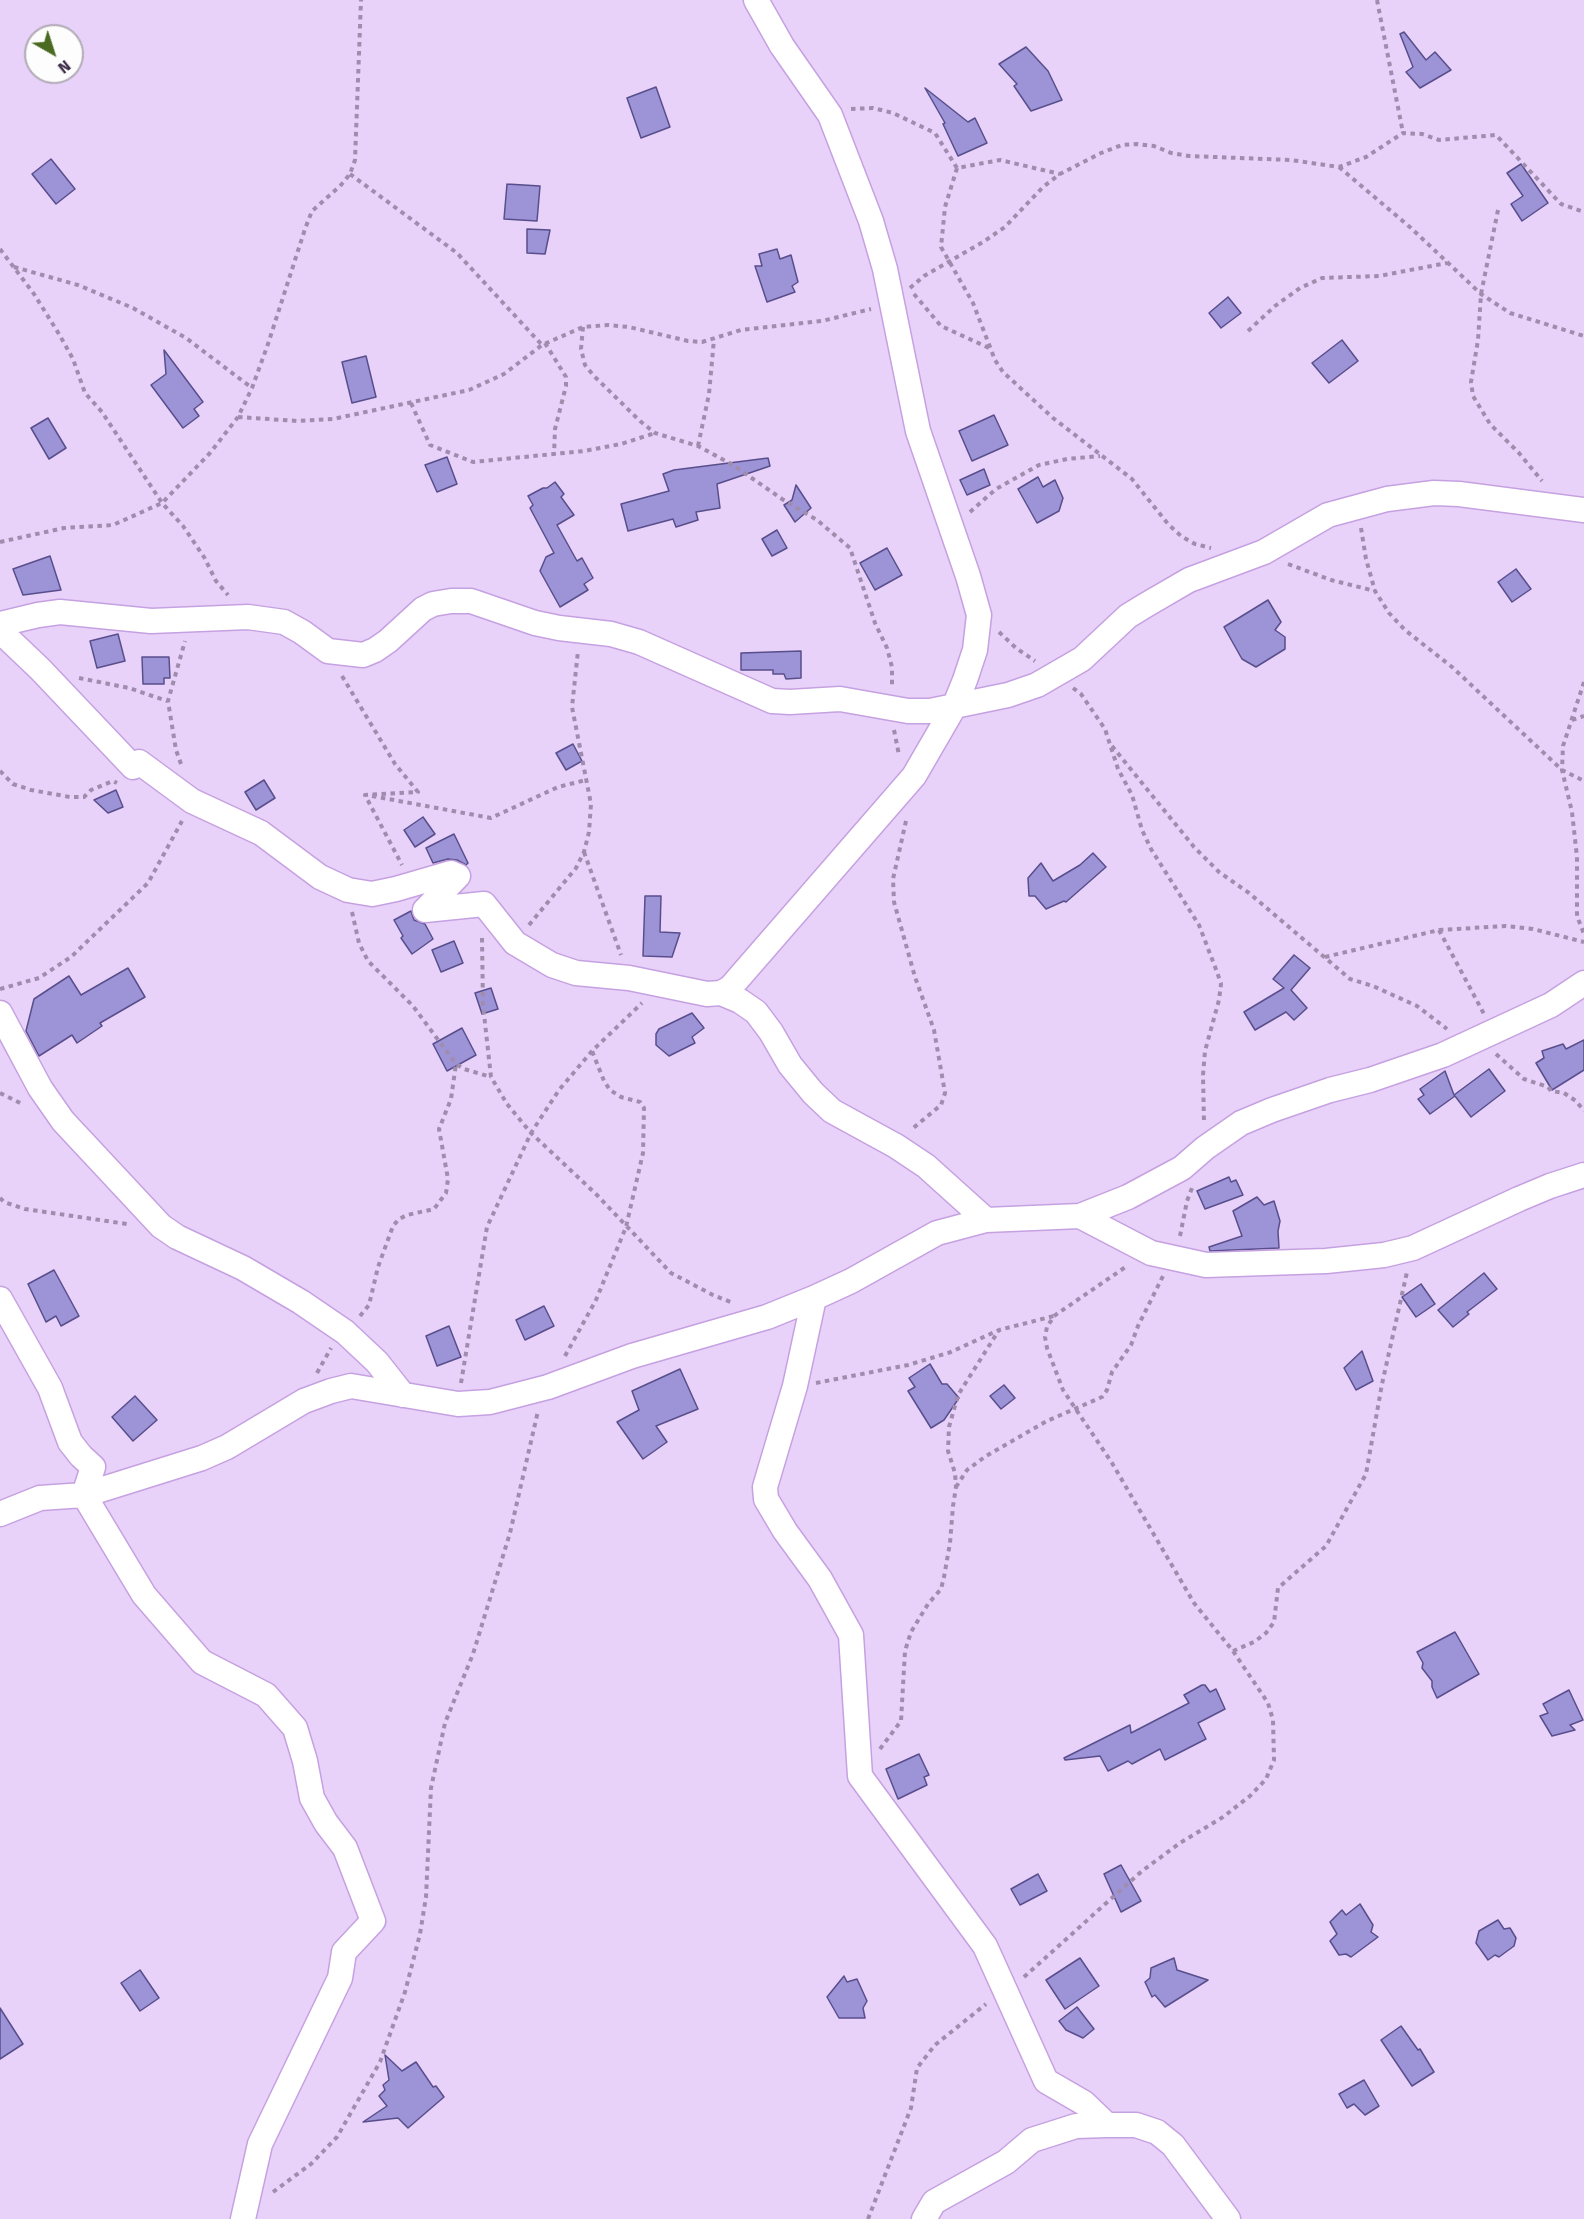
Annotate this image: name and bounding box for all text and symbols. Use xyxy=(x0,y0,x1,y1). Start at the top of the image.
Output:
north arrow xyxy=(24,24,84,84)
text: N xyxy=(54,56,74,78)

